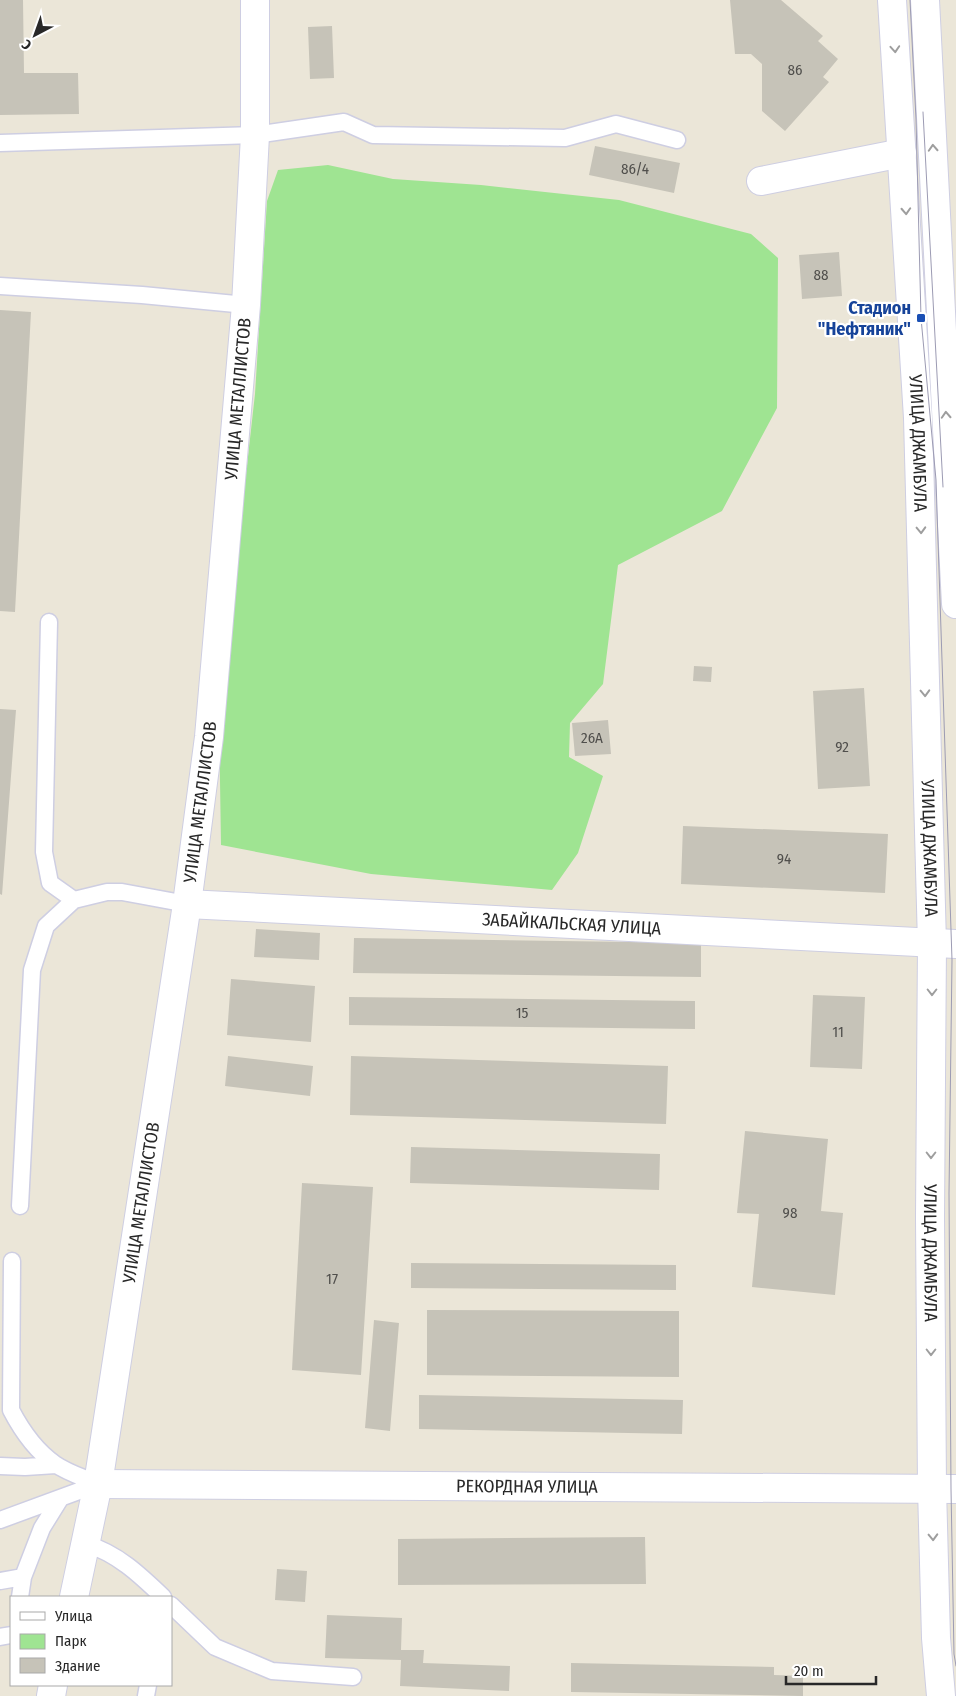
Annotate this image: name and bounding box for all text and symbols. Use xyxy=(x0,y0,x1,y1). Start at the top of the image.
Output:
north arrow xyxy=(10,10,60,60)
text: С xyxy=(18,35,35,53)
one-way arrow xyxy=(890,45,901,53)
house number: 86 xyxy=(788,61,802,79)
one-way arrow xyxy=(927,144,938,152)
house number: 86/4 xyxy=(621,160,649,178)
one-way arrow xyxy=(900,207,911,215)
house number: 88 xyxy=(813,266,829,284)
place label: Стадион "Нефтяник" xyxy=(818,297,911,340)
marker: Стадион "Нефтяник" xyxy=(915,312,927,324)
street label: УЛИЦА МЕТАЛЛИСТОВ xyxy=(220,317,256,482)
street label: УЛИЦА ДЖАМБУЛА xyxy=(904,373,932,513)
one-way arrow xyxy=(941,411,952,419)
one-way arrow xyxy=(916,527,926,535)
one-way arrow xyxy=(920,690,930,697)
street label: УЛИЦА МЕТАЛЛИСТОВ xyxy=(179,720,221,885)
house number: 26А xyxy=(581,729,603,747)
house number: 92 xyxy=(835,738,849,756)
street label: УЛИЦА ДЖАМБУЛА xyxy=(917,778,942,918)
house number: 94 xyxy=(777,850,791,868)
street label: ЗАБАЙКАЛЬСКАЯ УЛИЦА xyxy=(481,908,662,940)
one-way arrow xyxy=(927,989,937,997)
house number: 15 xyxy=(516,1004,528,1022)
house number: 11 xyxy=(832,1023,844,1041)
street label: УЛИЦА МЕТАЛЛИСТОВ xyxy=(118,1121,164,1286)
one-way arrow xyxy=(926,1152,936,1159)
street label: УЛИЦА ДЖАМБУЛА xyxy=(919,1183,942,1322)
house number: 98 xyxy=(783,1204,797,1222)
house number: 17 xyxy=(326,1270,338,1288)
one-way arrow xyxy=(926,1349,936,1357)
street label: РЕКОРДНАЯ УЛИЦА xyxy=(456,1475,598,1498)
one-way arrow xyxy=(928,1533,938,1541)
legend xyxy=(10,1596,172,1686)
text: Улица xyxy=(54,1607,93,1625)
text: Парк xyxy=(55,1632,86,1650)
scale bar xyxy=(786,1654,876,1686)
text: Здание xyxy=(55,1657,101,1675)
text: 20 m xyxy=(794,1662,824,1680)

